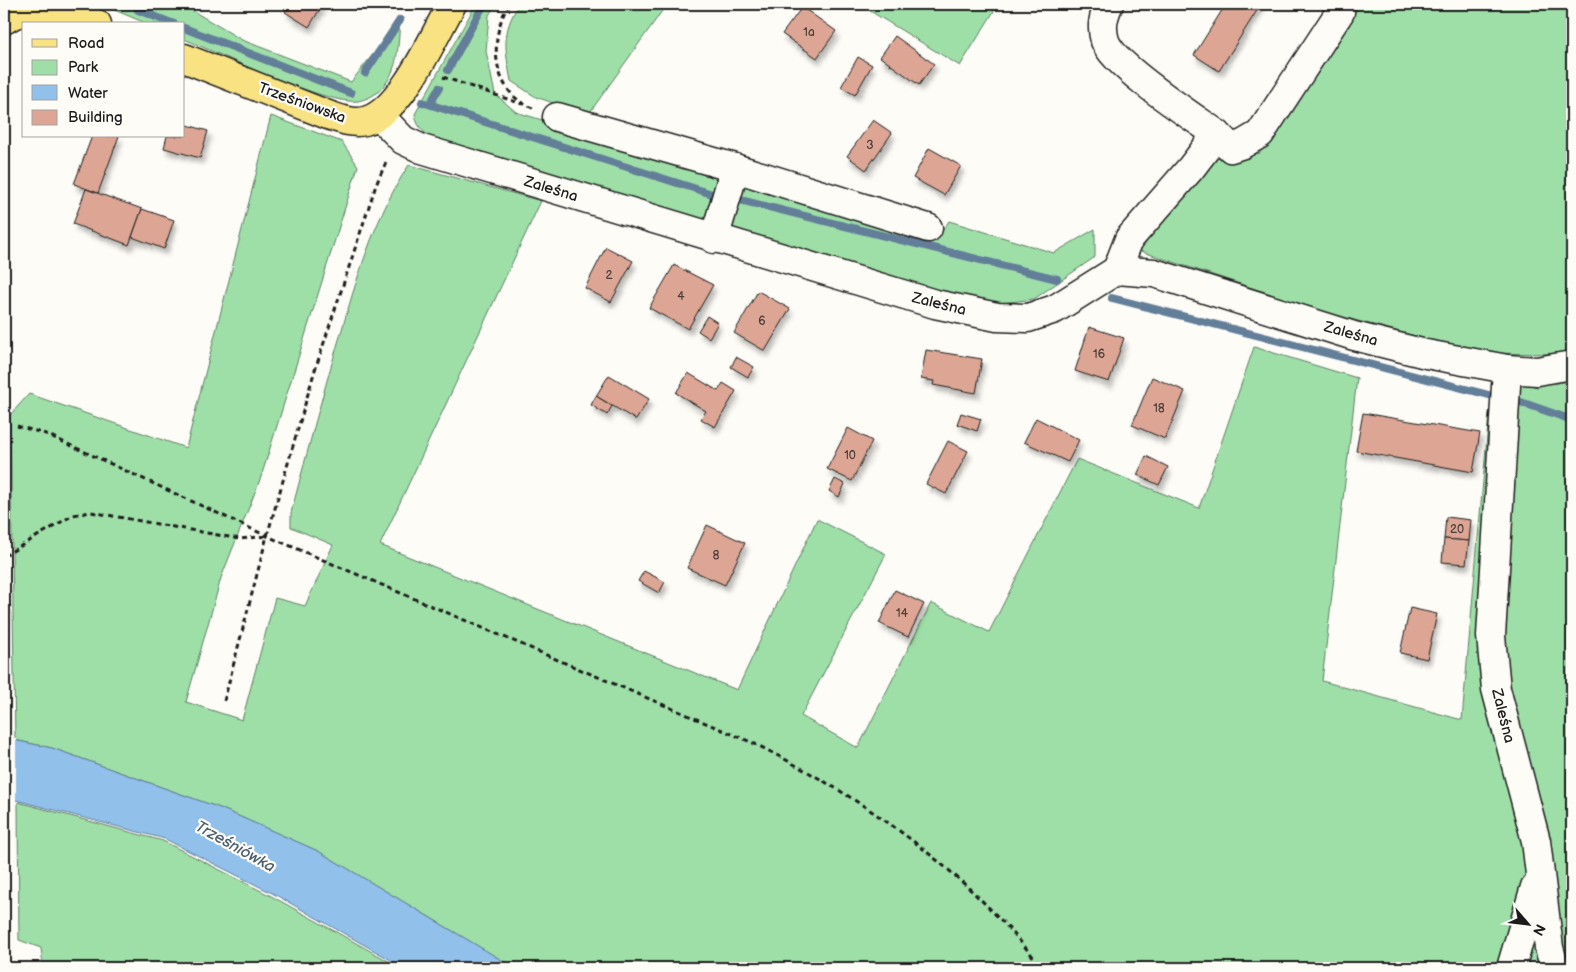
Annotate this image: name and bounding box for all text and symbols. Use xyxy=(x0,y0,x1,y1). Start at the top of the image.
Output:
legend xyxy=(22,22,185,138)
house number: 1a xyxy=(803,25,815,40)
text: Road xyxy=(68,34,104,53)
text: Park xyxy=(68,58,99,77)
street label: Trześniowska xyxy=(256,78,348,128)
text: Water xyxy=(68,84,108,103)
text: Building xyxy=(68,108,123,127)
house number: 3 xyxy=(866,138,874,153)
street label: Zaleśna xyxy=(521,172,580,206)
house number: 2 xyxy=(605,268,613,283)
street label: Zaleśna xyxy=(909,288,968,320)
house number: 4 xyxy=(677,289,685,304)
house number: 6 xyxy=(758,314,766,329)
street label: Zaleśna xyxy=(1321,317,1380,351)
house number: 16 xyxy=(1093,347,1105,362)
house number: 18 xyxy=(1153,401,1165,416)
house number: 10 xyxy=(844,448,856,463)
house number: 20 xyxy=(1450,522,1464,537)
house number: 8 xyxy=(713,548,720,563)
house number: 14 xyxy=(896,606,909,621)
street label: Zaleśna xyxy=(1487,686,1519,745)
water label: Trześniówka xyxy=(192,817,278,877)
north arrow xyxy=(1504,900,1554,950)
text: N xyxy=(1529,921,1549,939)

